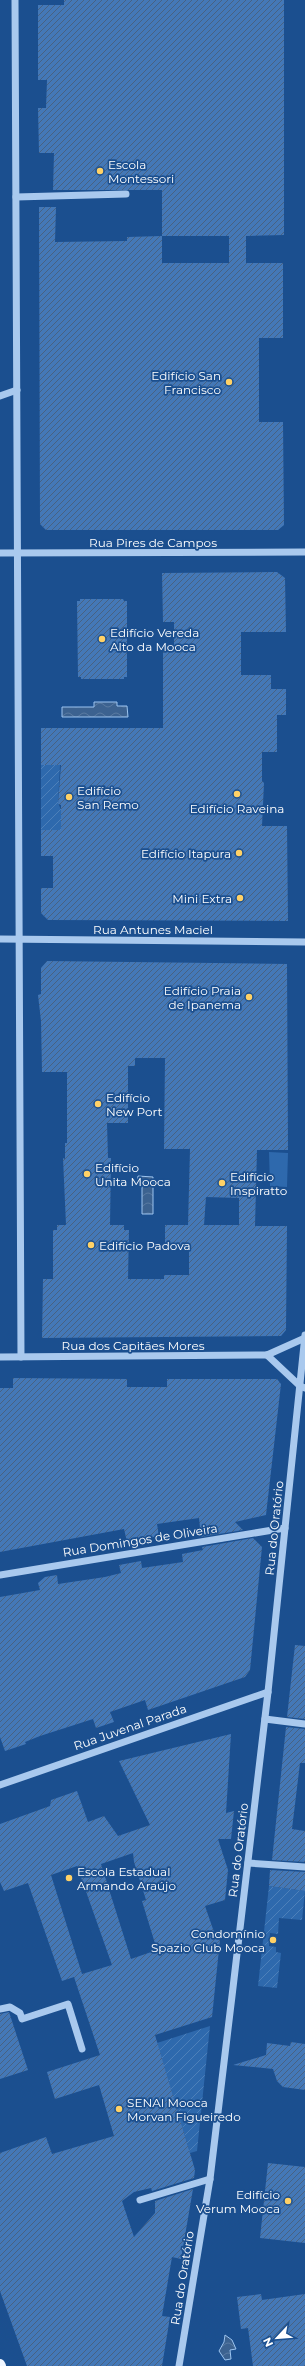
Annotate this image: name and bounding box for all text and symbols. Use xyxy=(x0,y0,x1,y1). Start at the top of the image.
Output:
place label: Escola Montessori xyxy=(108,157,174,186)
marker: Escola Montessori xyxy=(95,166,105,176)
place label: Edifício San Francisco xyxy=(151,368,221,397)
marker: Edifício San Francisco xyxy=(224,377,234,387)
street label: Rua Pires de Campos xyxy=(89,535,217,550)
place label: Edifício Vereda Alto da Mooca xyxy=(110,625,199,654)
marker: Edifício Vereda Alto da Mooca xyxy=(97,634,107,644)
place label: Edifício San Remo xyxy=(77,783,139,812)
marker: Edifício Raveina xyxy=(232,789,242,799)
marker: Edifício San Remo xyxy=(64,792,74,802)
place label: Edifício Raveina xyxy=(190,801,284,816)
place label: Edifício Itapura xyxy=(141,846,231,861)
marker: Edifício Itapura xyxy=(234,848,244,858)
place label: Mini Extra xyxy=(172,891,232,906)
marker: Mini Extra xyxy=(235,893,245,903)
street label: Rua Antunes Maciel xyxy=(93,922,213,937)
place label: Edifício Praia de Ipanema xyxy=(164,983,241,1012)
marker: Edifício Praia de Ipanema xyxy=(244,992,254,1002)
place label: Edifício New Port xyxy=(106,1090,163,1119)
marker: Edifício New Port xyxy=(93,1099,103,1109)
place label: Edifício Unita Mooca xyxy=(95,1160,171,1189)
marker: Edifício Unita Mooca xyxy=(82,1169,92,1179)
place label: Edifício Inspiratto xyxy=(230,1169,287,1198)
marker: Edifício Inspiratto xyxy=(217,1178,227,1188)
place label: Edifício Padova xyxy=(99,1238,191,1253)
marker: Edifício Padova xyxy=(86,1240,96,1250)
street label: Rua dos Capitães Mores xyxy=(61,1338,205,1353)
street label: Rua do Oratório xyxy=(262,1480,286,1576)
street label: Rua Domingos de Oliveira xyxy=(62,1520,218,1560)
street label: Rua Juvenal Parada xyxy=(72,1701,188,1753)
street label: Rua do Oratório xyxy=(225,1802,251,1898)
place label: Escola Estadual Armando Araújo xyxy=(77,1864,176,1893)
marker: Escola Estadual Armando Araújo xyxy=(64,1873,74,1883)
place label: Condomínio Spazio Club Mooca xyxy=(151,1926,265,1955)
marker: Condomínio Spazio Club Mooca xyxy=(268,1935,278,1945)
place label: SENAI Mooca Morvan Figueiredo xyxy=(127,2095,241,2124)
marker: SENAI Mooca Morvan Figueiredo xyxy=(114,2104,124,2114)
place label: Edifício Verum Mooca xyxy=(196,2187,280,2216)
marker: Edifício Verum Mooca xyxy=(283,2196,293,2206)
street label: Rua do Oratório xyxy=(167,2230,197,2326)
north arrow xyxy=(257,2318,297,2358)
text: N xyxy=(260,2335,276,2349)

